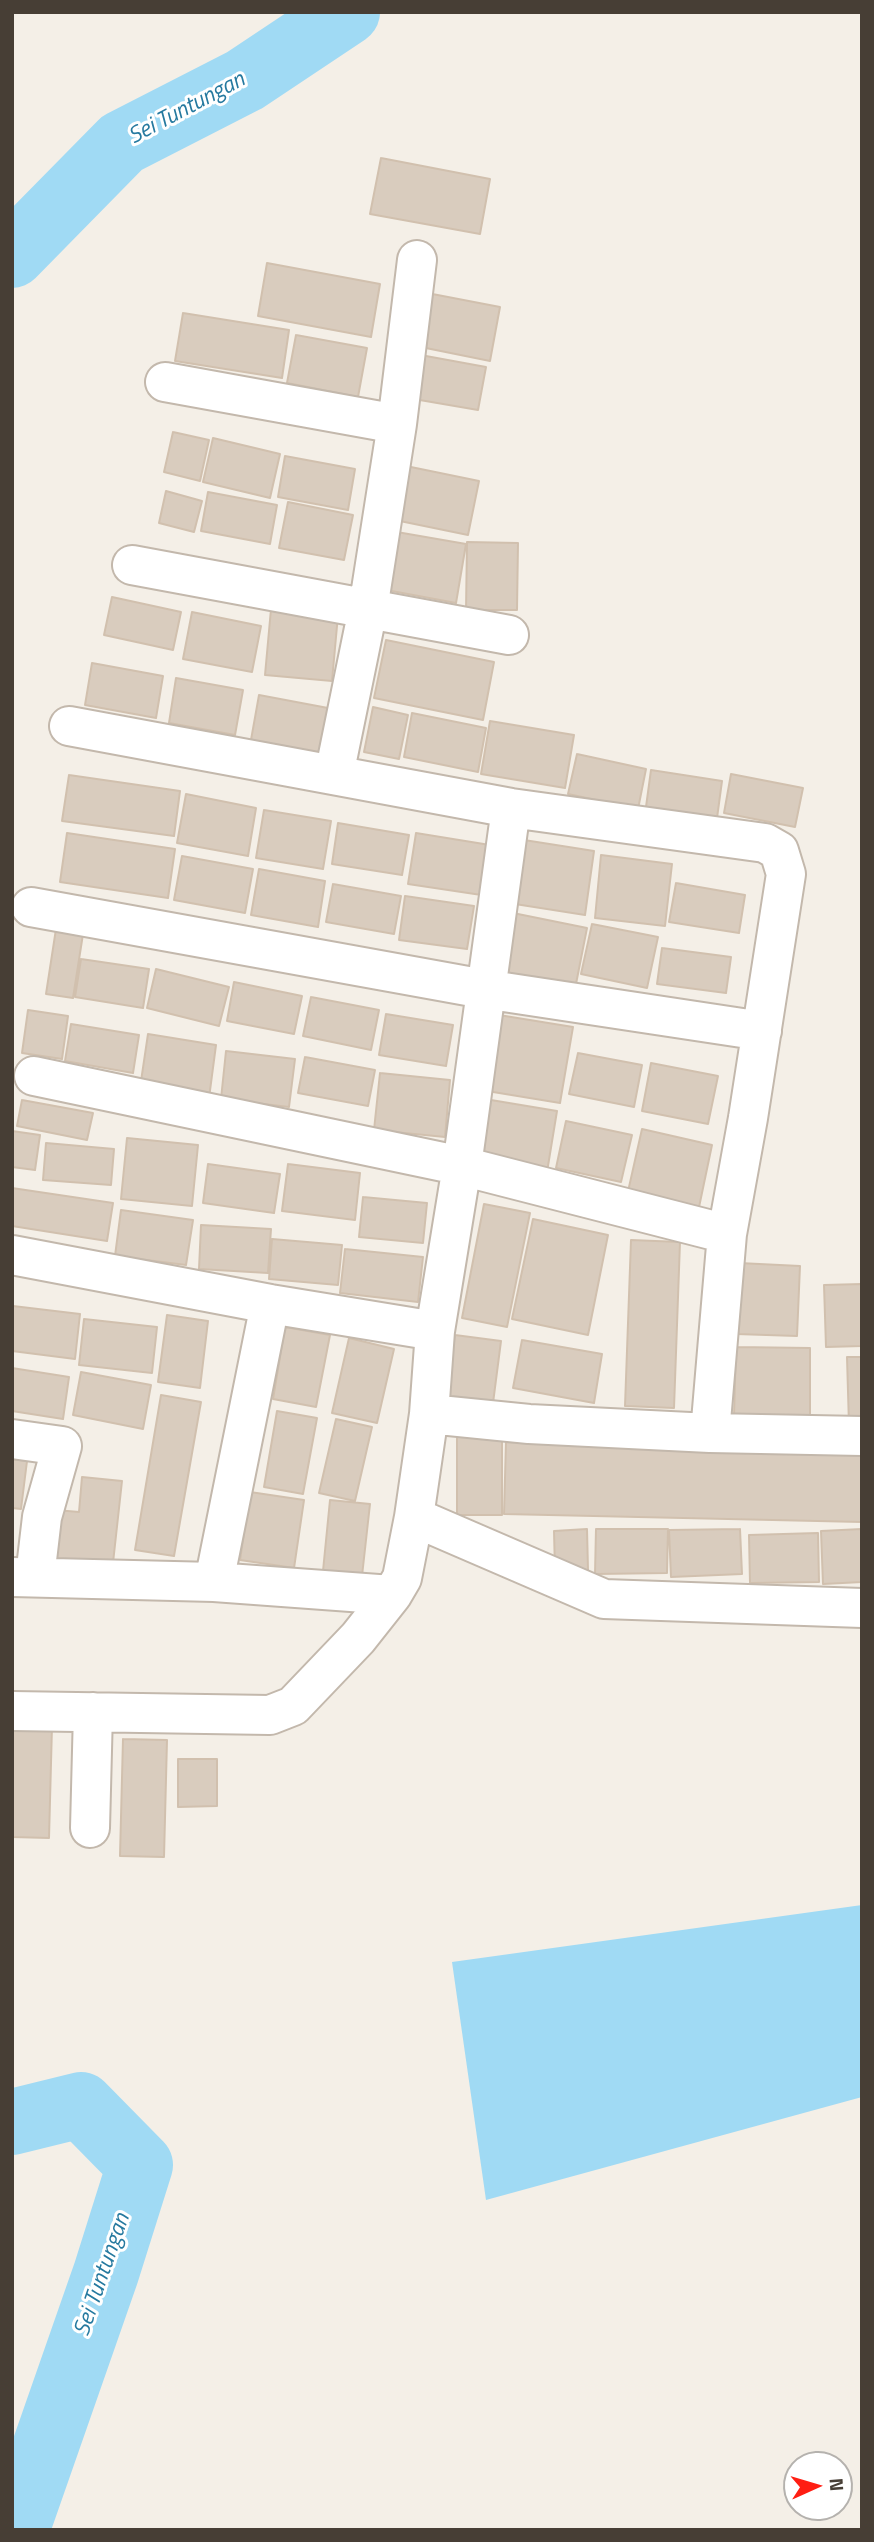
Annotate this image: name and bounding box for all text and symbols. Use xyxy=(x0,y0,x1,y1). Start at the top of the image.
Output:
water label: Sei Tuntungan xyxy=(124,67,250,151)
water label: Sei Tuntungan xyxy=(69,2210,137,2340)
north arrow xyxy=(783,2451,853,2521)
text: N xyxy=(823,2477,852,2492)

